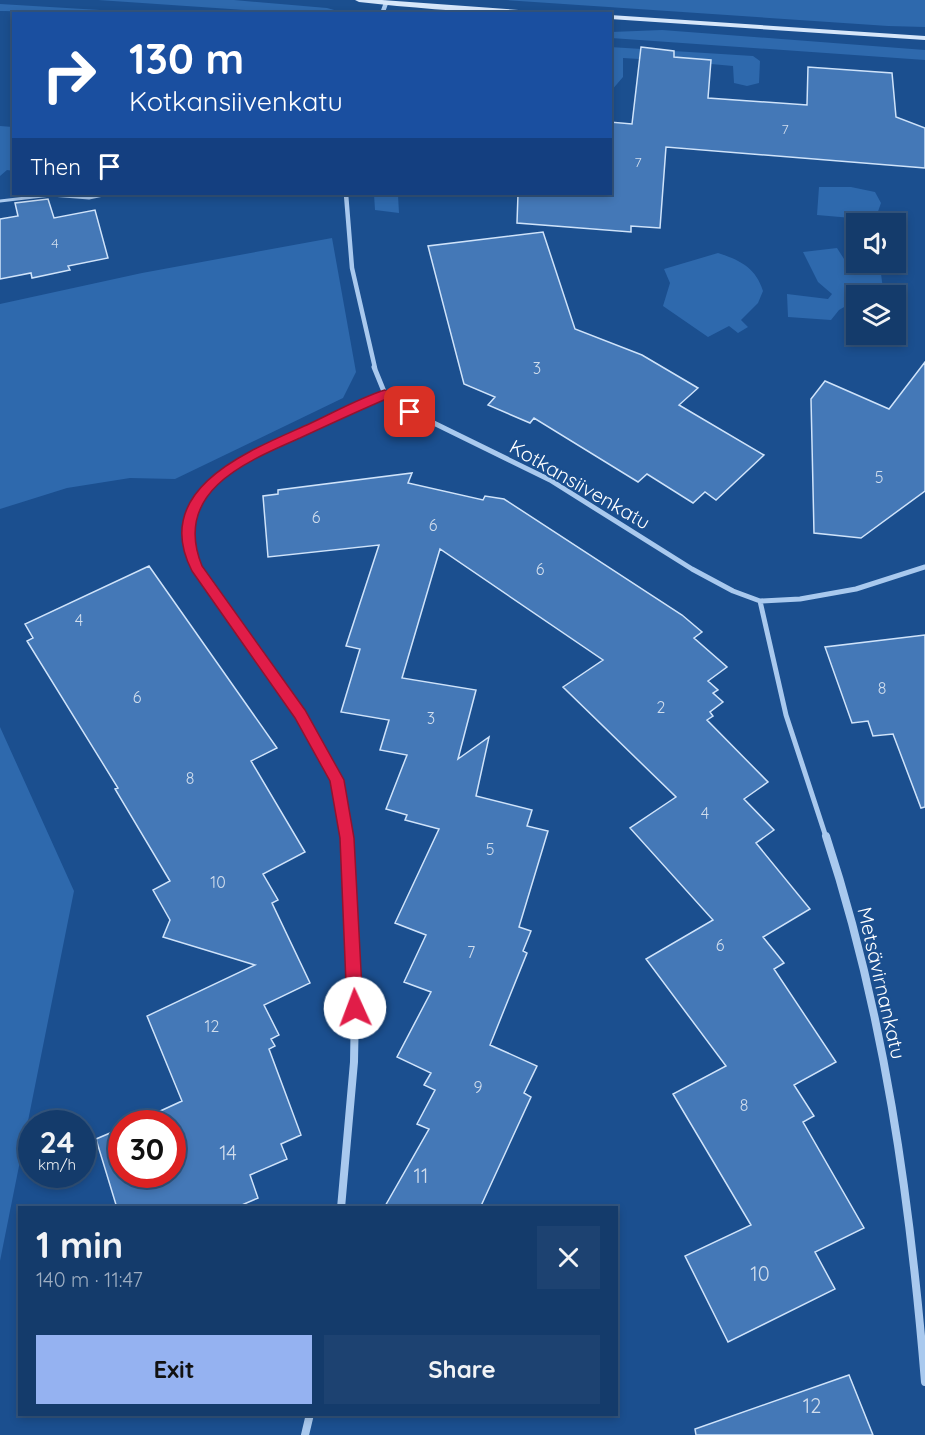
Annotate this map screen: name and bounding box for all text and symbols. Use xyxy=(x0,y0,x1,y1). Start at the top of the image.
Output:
text: 130 m xyxy=(129,32,244,85)
icon: right xyxy=(30,36,108,114)
text: Kotkansiivenkatu xyxy=(129,84,343,118)
house number: 7 xyxy=(781,120,789,138)
icon: arrive xyxy=(93,150,126,183)
text: Then xyxy=(30,153,81,181)
house number: 7 xyxy=(634,153,642,171)
map controls xyxy=(846,213,906,345)
button: sound xyxy=(846,213,906,273)
house number: 4 xyxy=(51,234,59,252)
button: layers xyxy=(846,285,906,345)
house number: 3 xyxy=(533,358,541,378)
pin xyxy=(384,386,435,437)
icon: arrive xyxy=(393,395,426,428)
street label: Kotkansiivenkatu xyxy=(505,434,655,534)
house number: 5 xyxy=(875,467,883,487)
house number: 6 xyxy=(312,507,321,527)
house number: 6 xyxy=(429,515,438,535)
house number: 6 xyxy=(536,559,545,579)
house number: 4 xyxy=(75,610,83,630)
house number: 8 xyxy=(878,678,886,698)
house number: 6 xyxy=(133,687,142,707)
house number: 2 xyxy=(657,697,666,717)
house number: 3 xyxy=(427,708,435,728)
house number: 8 xyxy=(186,768,194,788)
house number: 4 xyxy=(701,803,709,823)
house number: 5 xyxy=(486,839,494,859)
house number: 10 xyxy=(210,872,226,892)
street label: Metsävirnankatu xyxy=(852,905,912,1061)
house number: 6 xyxy=(716,935,725,955)
house number: 7 xyxy=(467,942,475,962)
position arrow xyxy=(323,976,387,1040)
house number: 12 xyxy=(205,1016,220,1036)
house number: 9 xyxy=(474,1077,483,1097)
house number: 8 xyxy=(740,1095,748,1115)
speed limit sign: 30 xyxy=(108,1110,186,1188)
text: 24 xyxy=(40,1123,74,1161)
house number: 14 xyxy=(219,1140,237,1165)
text: km/h xyxy=(38,1155,76,1174)
house number: 11 xyxy=(414,1163,428,1188)
text: 1 min xyxy=(36,1222,123,1267)
button: close xyxy=(537,1226,600,1289)
house number: 10 xyxy=(750,1261,770,1286)
text: 140 m · 11:47 xyxy=(36,1267,143,1292)
button: Exit xyxy=(36,1335,312,1404)
button: Share xyxy=(324,1335,600,1404)
house number: 12 xyxy=(803,1393,821,1418)

